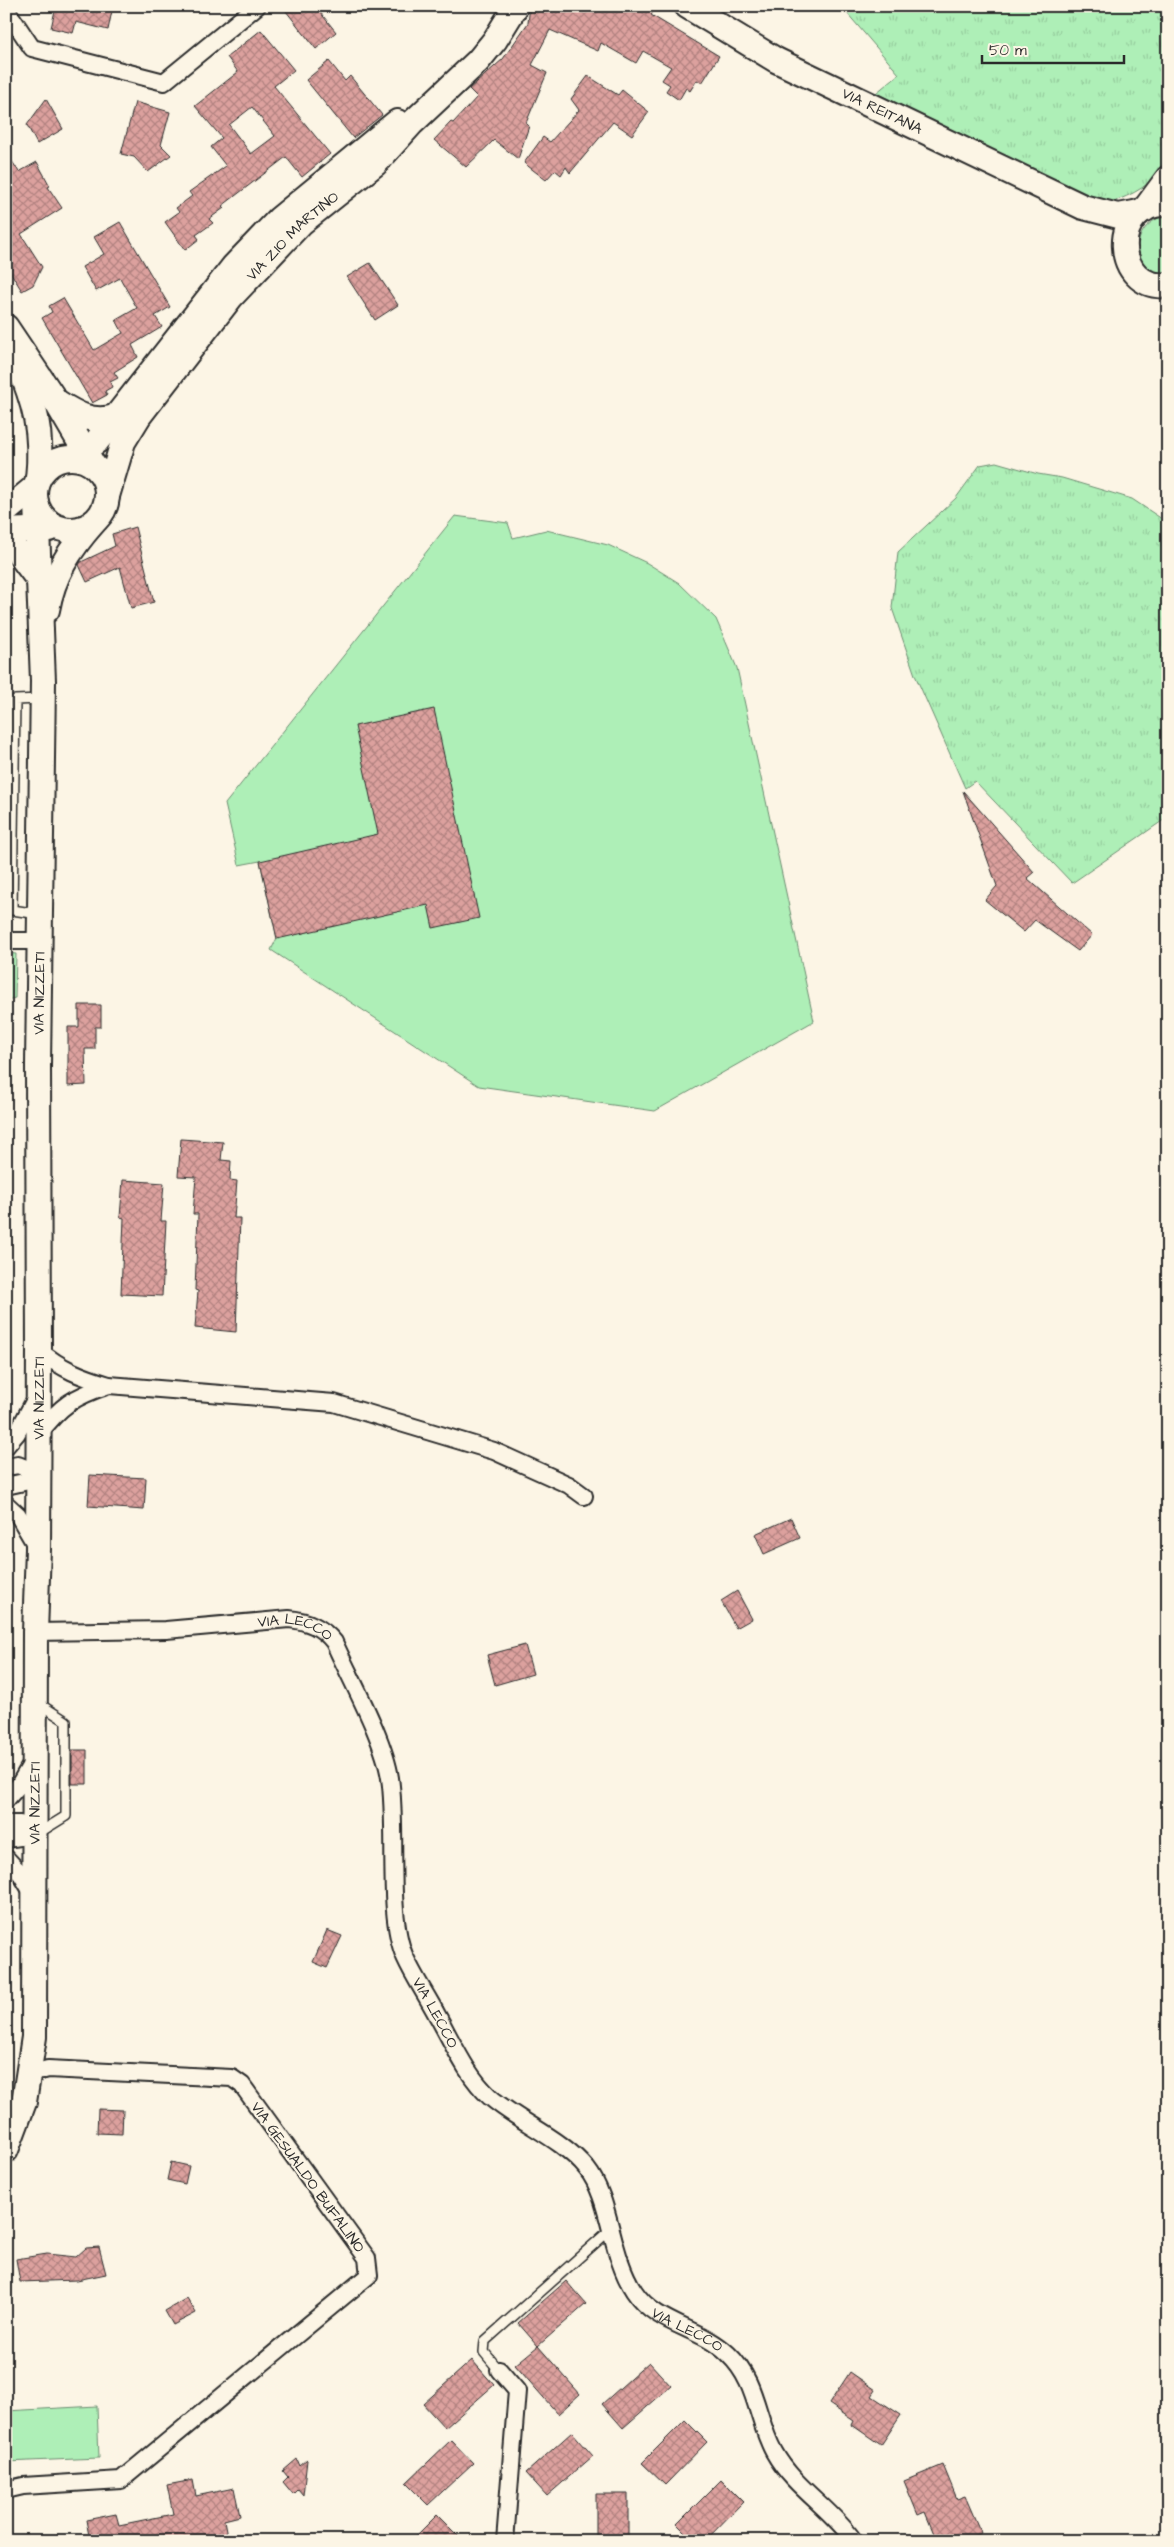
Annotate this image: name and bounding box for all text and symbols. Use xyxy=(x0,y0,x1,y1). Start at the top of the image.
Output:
scale bar xyxy=(982,32,1124,64)
text: 50 m xyxy=(989,40,1027,61)
street label: VIA REITANA xyxy=(838,83,926,140)
street label: VIA ZIO MARTINO xyxy=(242,187,343,286)
street label: VIA NIZZETI xyxy=(28,951,50,1035)
street label: VIA NIZZETI xyxy=(29,1357,50,1440)
street label: VIA LECCO xyxy=(257,1609,337,1646)
street label: VIA NIZZETI xyxy=(24,1761,46,1845)
street label: VIA LECCO xyxy=(407,1974,463,2052)
street label: VIA GESUALDO BUFALINO xyxy=(246,2098,369,2257)
street label: VIA LECCO xyxy=(647,2302,727,2357)

